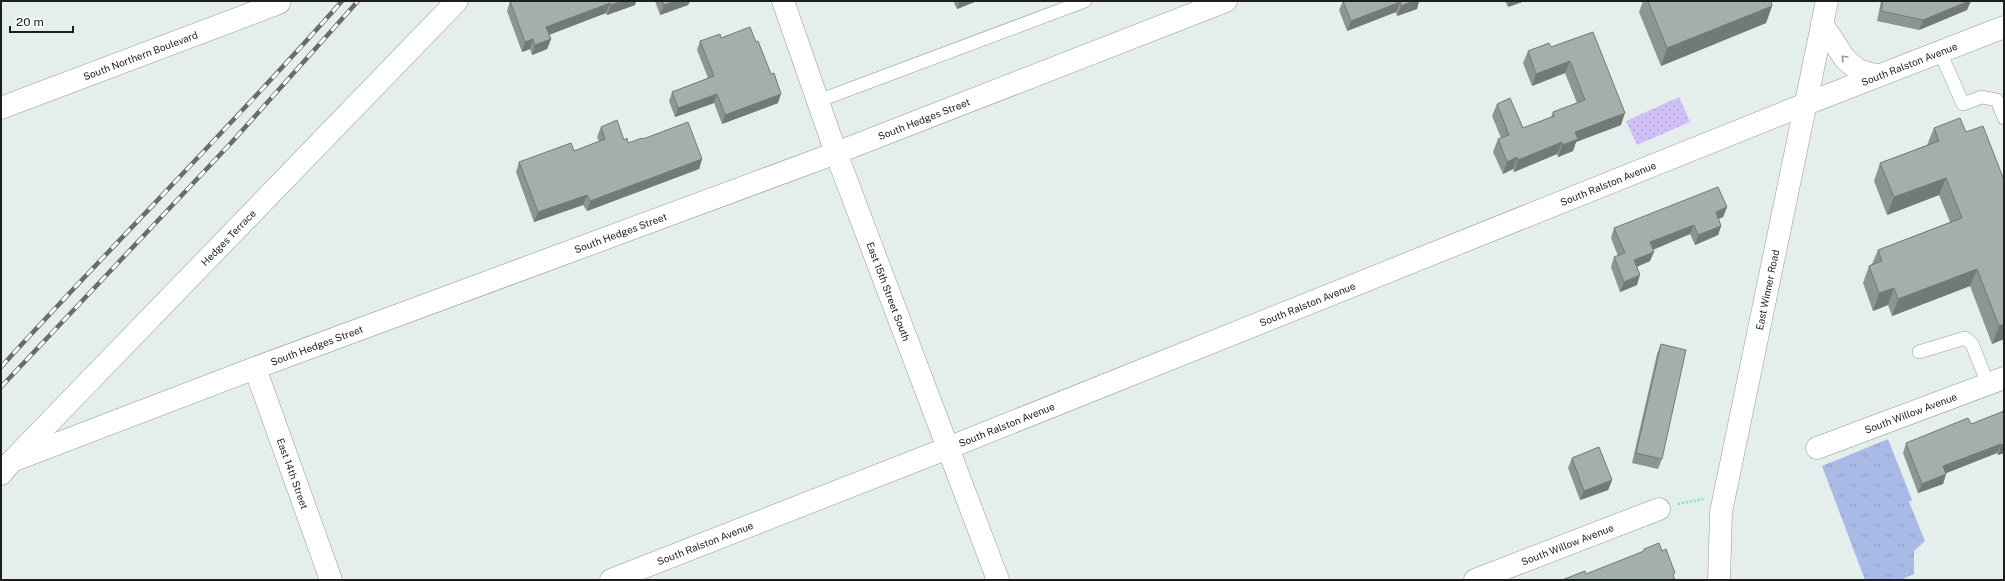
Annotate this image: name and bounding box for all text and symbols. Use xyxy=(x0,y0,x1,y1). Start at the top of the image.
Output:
scale bar xyxy=(10,8,73,34)
text: 20 m xyxy=(16,15,44,29)
street label: South Northern Boulevard xyxy=(81,28,199,82)
street label: South Ralston Avenue xyxy=(1859,40,1959,88)
one-way arrow xyxy=(1842,55,1849,63)
street label: South Hedges Street xyxy=(876,95,972,142)
street label: South Ralston Avenue xyxy=(1558,159,1658,208)
street label: Hedges Terrace xyxy=(198,207,258,268)
street label: South Hedges Street xyxy=(573,210,669,255)
street label: East 15th Street South xyxy=(864,240,913,343)
street label: East Winner Road xyxy=(1753,248,1781,331)
street label: South Ralston Avenue xyxy=(1258,279,1357,329)
street label: South Hedges Street xyxy=(269,323,365,368)
street label: South Willow Avenue xyxy=(1863,390,1959,436)
street label: South Ralston Avenue xyxy=(957,400,1057,449)
street label: East 14th Street xyxy=(275,436,311,511)
street label: South Ralston Avenue xyxy=(655,519,755,567)
street label: South Willow Avenue xyxy=(1519,521,1616,568)

